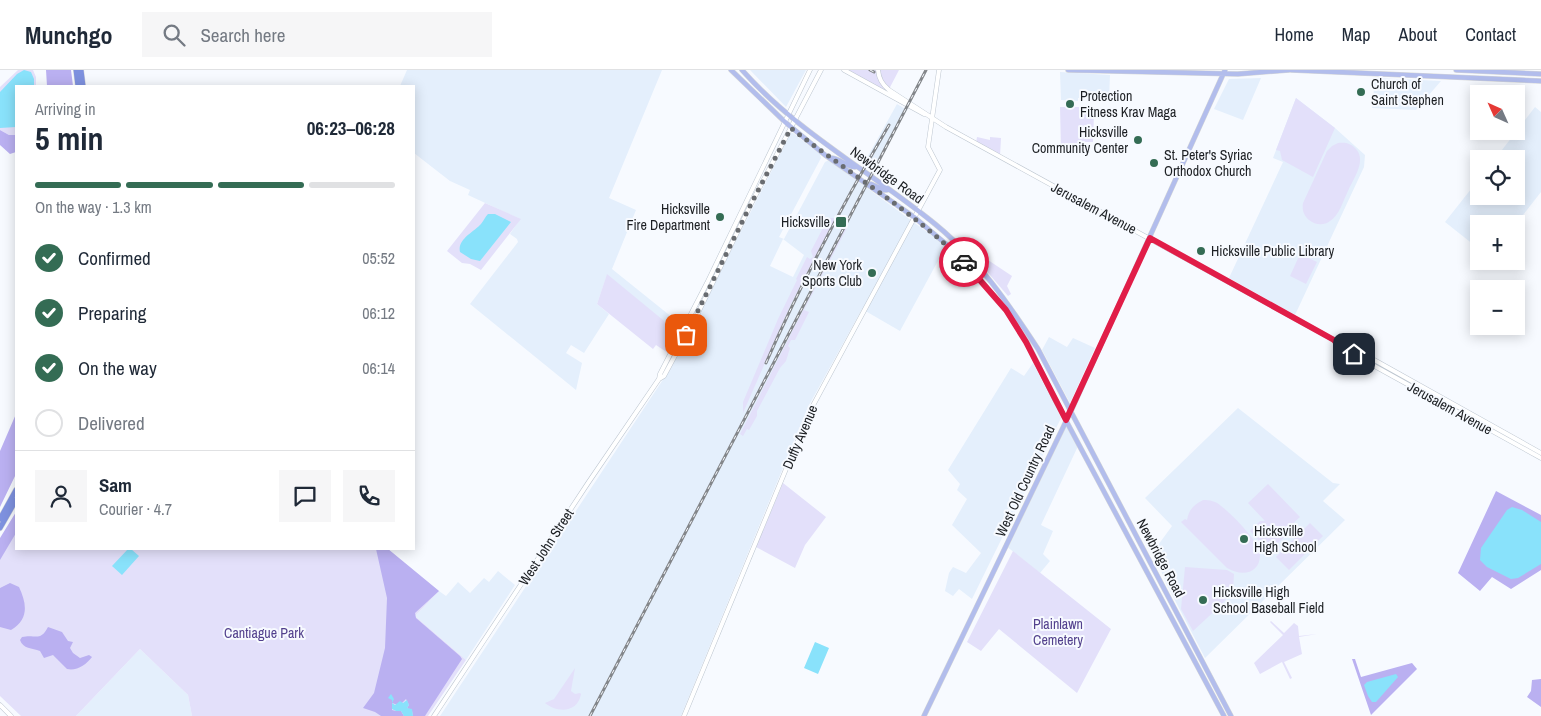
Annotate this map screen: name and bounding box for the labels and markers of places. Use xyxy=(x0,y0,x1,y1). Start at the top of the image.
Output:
place label: Church of Saint Stephen xyxy=(1371,75,1444,109)
marker: Church of Saint Stephen xyxy=(1355,86,1367,98)
place label: Protection Fitness Krav Maga xyxy=(1080,87,1177,121)
marker: Protection Fitness Krav Maga xyxy=(1064,98,1076,110)
place label: Hicksville Community Center xyxy=(1032,123,1128,157)
marker: Hicksville Community Center xyxy=(1132,134,1144,146)
place label: St. Peter's Syriac Orthodox Church xyxy=(1164,146,1253,180)
marker: St. Peter's Syriac Orthodox Church xyxy=(1148,157,1160,169)
place label: Hicksville Fire Department xyxy=(626,200,710,234)
marker: Hicksville Fire Department xyxy=(714,211,726,223)
place label: Hicksville xyxy=(781,213,830,231)
marker: Hicksville xyxy=(834,215,848,229)
place label: Hicksville Public Library xyxy=(1211,242,1334,260)
marker: Hicksville Public Library xyxy=(1195,245,1207,257)
place label: New York Sports Club xyxy=(802,256,862,290)
marker: New York Sports Club xyxy=(866,267,878,279)
pin xyxy=(665,314,707,356)
pin xyxy=(1333,333,1375,375)
place label: Hicksville High School xyxy=(1254,522,1317,556)
marker: Hicksville High School xyxy=(1238,533,1250,545)
place label: Hicksville High School Baseball Field xyxy=(1213,583,1324,617)
marker: Hicksville High School Baseball Field xyxy=(1197,594,1209,606)

